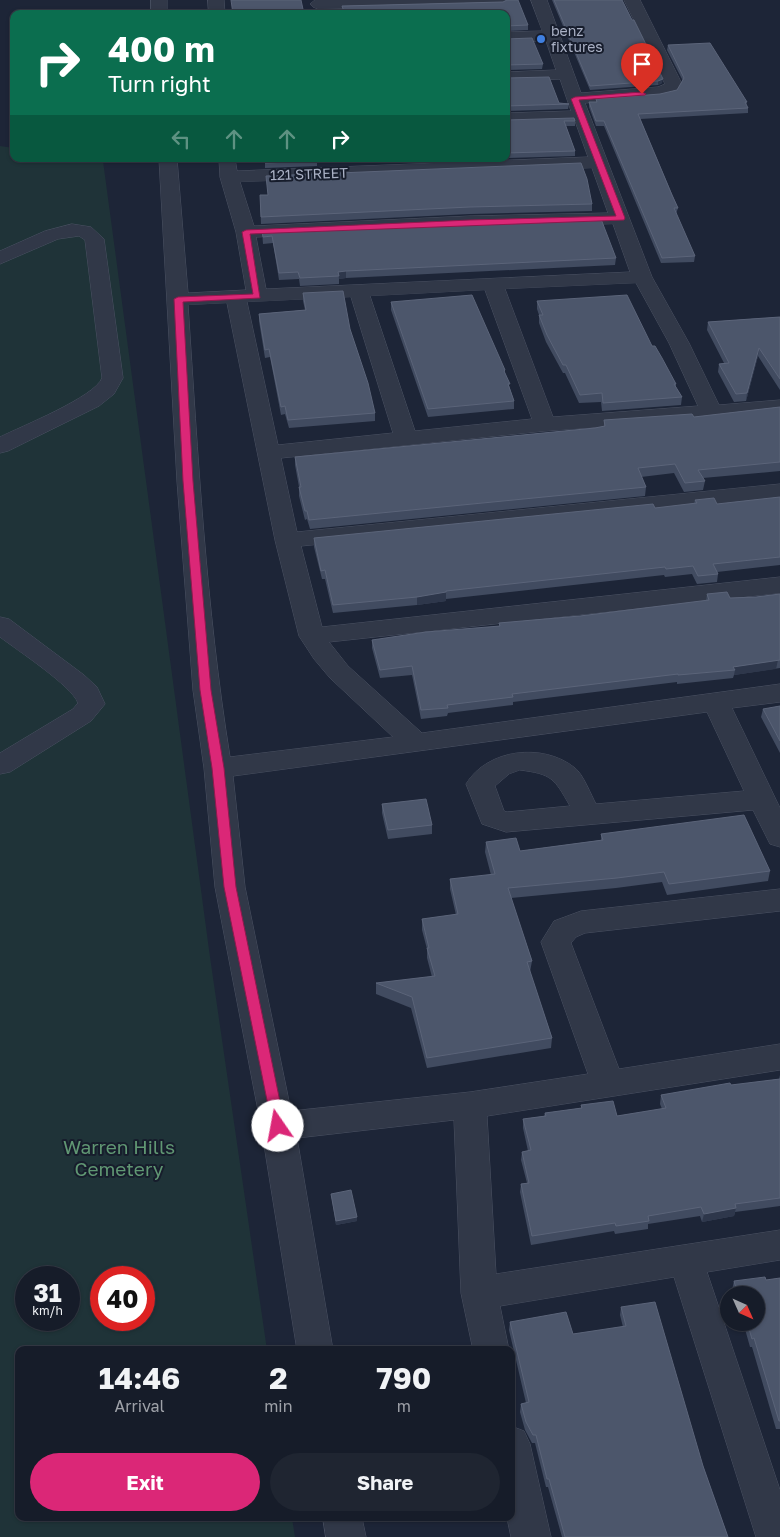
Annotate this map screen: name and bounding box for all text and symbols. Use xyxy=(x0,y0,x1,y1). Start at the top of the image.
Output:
place label: benz fixtures xyxy=(551,22,603,55)
text: 400 m xyxy=(108,28,215,70)
icon: right xyxy=(25,30,90,95)
marker: benz fixtures xyxy=(535,33,547,45)
pin xyxy=(621,43,663,94)
icon: arrive xyxy=(628,50,656,78)
text: Turn right xyxy=(108,70,211,97)
icon: left xyxy=(167,125,195,153)
icon: ahead xyxy=(220,125,248,153)
icon: ahead xyxy=(273,125,301,153)
icon: right xyxy=(326,125,354,153)
street label: 121 STREET xyxy=(270,164,349,183)
position arrow xyxy=(251,1099,303,1151)
park label: Warren Hills Cemetery xyxy=(63,1135,175,1180)
speed limit sign: 40 xyxy=(90,1266,155,1331)
text: 31 xyxy=(33,1277,62,1308)
north arrow xyxy=(720,1286,765,1331)
map controls xyxy=(720,1286,765,1331)
text: km/h xyxy=(32,1303,63,1318)
text: 14:46 xyxy=(99,1360,180,1396)
text: 2 xyxy=(269,1360,288,1396)
text: 790 xyxy=(376,1360,431,1396)
text: Arrival xyxy=(115,1396,165,1416)
text: min xyxy=(264,1396,293,1416)
text: m xyxy=(397,1396,411,1416)
button: Exit xyxy=(30,1453,260,1511)
button: Share xyxy=(270,1453,500,1511)

